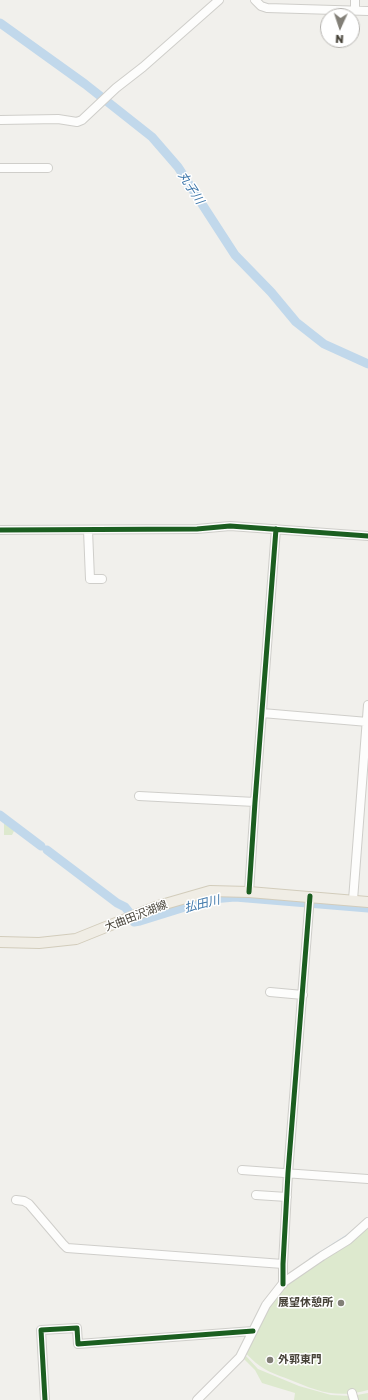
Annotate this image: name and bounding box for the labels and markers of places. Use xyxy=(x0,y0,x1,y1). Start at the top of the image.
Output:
place label: 展望休憩所 xyxy=(278,1296,333,1310)
marker: 展望休憩所 xyxy=(336,1298,346,1308)
place label: 外郭東門 xyxy=(278,1353,322,1367)
marker: 外郭東門 xyxy=(265,1355,275,1365)

